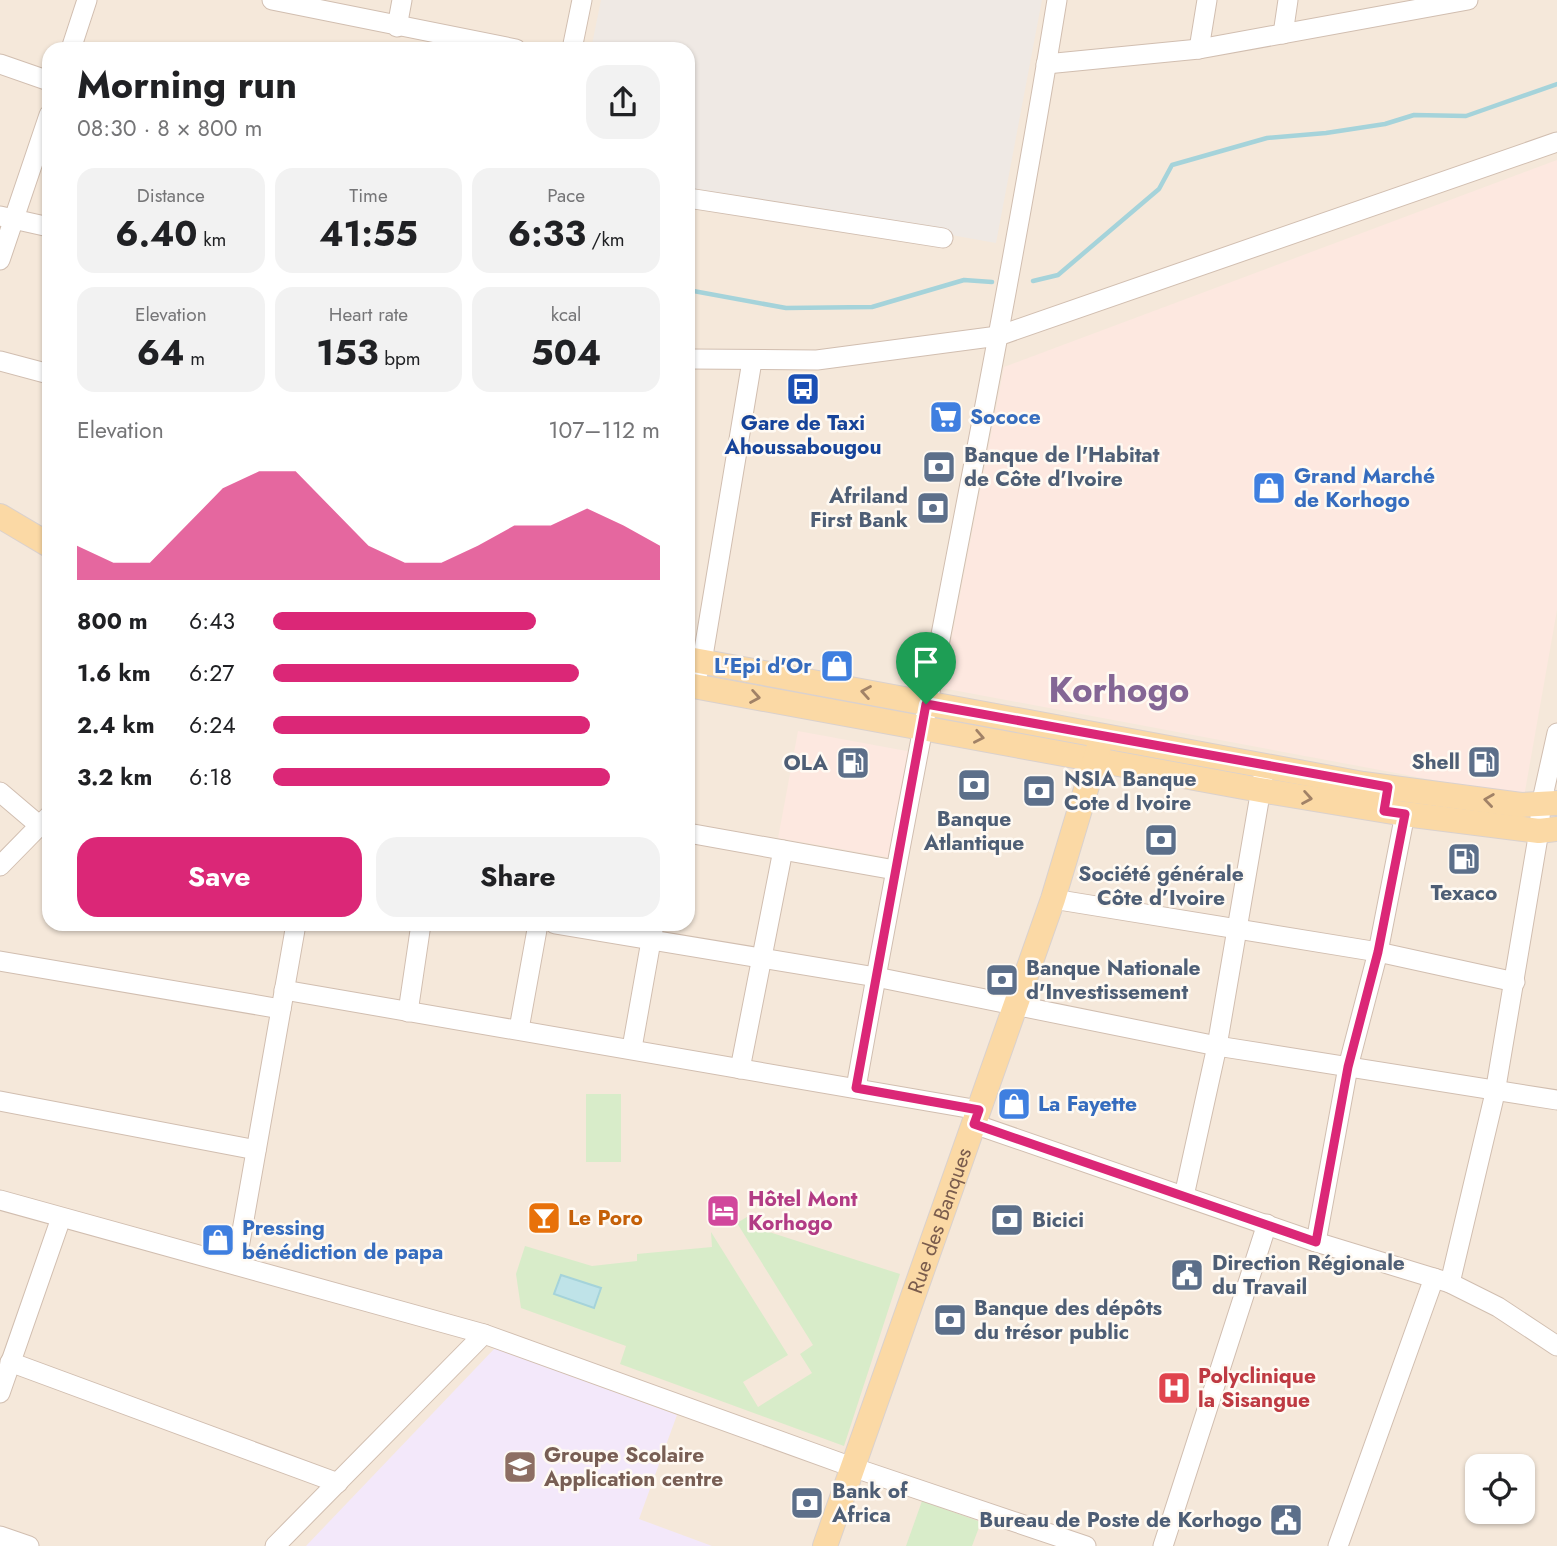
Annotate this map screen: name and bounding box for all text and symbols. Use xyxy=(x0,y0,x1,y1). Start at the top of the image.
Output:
text: Morning run xyxy=(77,57,297,112)
button: share xyxy=(586,65,660,139)
text: 08:30 · 8 × 800 m xyxy=(77,111,262,145)
text: Distance xyxy=(137,182,205,209)
text: Time xyxy=(349,182,388,209)
text: Pace xyxy=(547,182,585,209)
text: 6.40 xyxy=(115,209,198,259)
text: 41:55 xyxy=(319,209,418,259)
text: 6:33 xyxy=(508,209,586,259)
text: km xyxy=(198,226,226,253)
text: /km xyxy=(586,226,625,253)
text: Elevation xyxy=(135,301,207,328)
text: Heart rate xyxy=(329,301,408,328)
text: kcal xyxy=(551,301,582,328)
text: 64 xyxy=(137,328,184,378)
text: 153 xyxy=(316,328,378,378)
text: 504 xyxy=(531,328,601,378)
text: m xyxy=(184,345,205,372)
text: bpm xyxy=(378,345,421,372)
bus stop icon: Gare de Taxi Ahoussabougou xyxy=(784,370,822,408)
supermarket icon: Sococe xyxy=(927,398,965,436)
place label: Sococe xyxy=(970,402,1041,432)
place label: Gare de Taxi Ahoussabougou xyxy=(723,408,882,462)
text: Elevation xyxy=(77,413,164,447)
text: 107–112 m xyxy=(548,413,660,447)
place label: Banque de l'Habitat de Côte d'Ivoire xyxy=(964,440,1160,494)
bank icon: Banque de l'Habitat de Côte d'Ivoire xyxy=(920,448,958,486)
place label: Grand Marché de Korhogo xyxy=(1294,461,1435,515)
shop icon: Grand Marché de Korhogo xyxy=(1250,469,1288,507)
place label: Afriland First Bank xyxy=(810,481,908,535)
bank icon: Afriland First Bank xyxy=(914,489,952,527)
text: 800 m xyxy=(77,604,148,638)
text: 6:43 xyxy=(189,604,235,638)
pin xyxy=(896,632,956,704)
icon: arrive xyxy=(907,643,945,681)
shop icon: L'Epi d'Or xyxy=(818,647,856,685)
place label: L'Epi d'Or xyxy=(714,651,812,681)
text: 1.6 km xyxy=(77,656,151,690)
text: 6:27 xyxy=(189,656,234,690)
district label: Korhogo xyxy=(1048,665,1190,715)
one-way arrow xyxy=(860,686,872,701)
one-way arrow xyxy=(749,689,761,704)
text: 2.4 km xyxy=(77,708,155,742)
text: 6:24 xyxy=(189,708,236,742)
one-way arrow xyxy=(973,729,985,744)
fuel station icon: Shell xyxy=(1465,743,1503,781)
fuel station icon: OLA xyxy=(834,744,872,782)
place label: Shell xyxy=(1412,747,1460,777)
place label: OLA xyxy=(784,748,829,778)
text: 3.2 km xyxy=(77,760,152,794)
text: 6:18 xyxy=(189,760,232,794)
place label: NSIA Banque Cote d Ivoire xyxy=(1064,764,1197,818)
bank icon: Banque Atlantique xyxy=(955,766,993,804)
bank icon: NSIA Banque Cote d Ivoire xyxy=(1020,772,1058,810)
one-way arrow xyxy=(1301,790,1313,805)
one-way arrow xyxy=(1483,793,1495,808)
place label: Banque Atlantique xyxy=(923,804,1024,858)
bank icon: Société générale Côte d’Ivoire xyxy=(1142,821,1180,859)
button: Save xyxy=(77,837,362,917)
button: Share xyxy=(376,837,660,917)
fuel station icon: Texaco xyxy=(1445,840,1483,878)
place label: Société générale Côte d’Ivoire xyxy=(1078,859,1244,913)
place label: Texaco xyxy=(1431,878,1497,908)
place label: Banque Nationale d'Investissement xyxy=(1026,953,1201,1007)
bank icon: Banque Nationale d'Investissement xyxy=(983,961,1021,999)
shop icon: La Fayette xyxy=(995,1085,1033,1123)
place label: La Fayette xyxy=(1038,1089,1137,1119)
street label: Rue des Banques xyxy=(900,1144,979,1298)
place label: Hôtel Mont Korhogo xyxy=(748,1184,858,1238)
hotel icon: Hôtel Mont Korhogo xyxy=(704,1192,742,1230)
bar icon: Le Poro xyxy=(525,1199,563,1237)
bank icon: Bicici xyxy=(988,1201,1026,1239)
place label: Le Poro xyxy=(568,1203,643,1233)
place label: Bicici xyxy=(1032,1205,1084,1235)
place label: Pressing bénédiction de papa xyxy=(242,1213,443,1267)
shop icon: Pressing bénédiction de papa xyxy=(199,1221,237,1259)
place label: Direction Régionale du Travail xyxy=(1212,1248,1405,1302)
public building icon: Direction Régionale du Travail xyxy=(1168,1256,1206,1294)
place label: Banque des dépôts du trésor public xyxy=(974,1293,1163,1347)
bank icon: Banque des dépôts du trésor public xyxy=(931,1301,969,1339)
place label: Polyclinique la Sisangue xyxy=(1198,1361,1316,1415)
hospital icon: Polyclinique la Sisangue xyxy=(1155,1369,1193,1407)
place label: Groupe Scolaire Application centre xyxy=(543,1440,723,1494)
school or university icon: Groupe Scolaire Application centre xyxy=(501,1448,539,1486)
map controls xyxy=(1465,1454,1535,1524)
button: locate xyxy=(1465,1454,1535,1524)
place label: Bank of Africa xyxy=(831,1476,908,1530)
bank icon: Bank of Africa xyxy=(788,1484,826,1522)
public building icon: Bureau de Poste de Korhogo xyxy=(1267,1501,1305,1539)
place label: Bureau de Poste de Korhogo xyxy=(979,1505,1262,1535)

